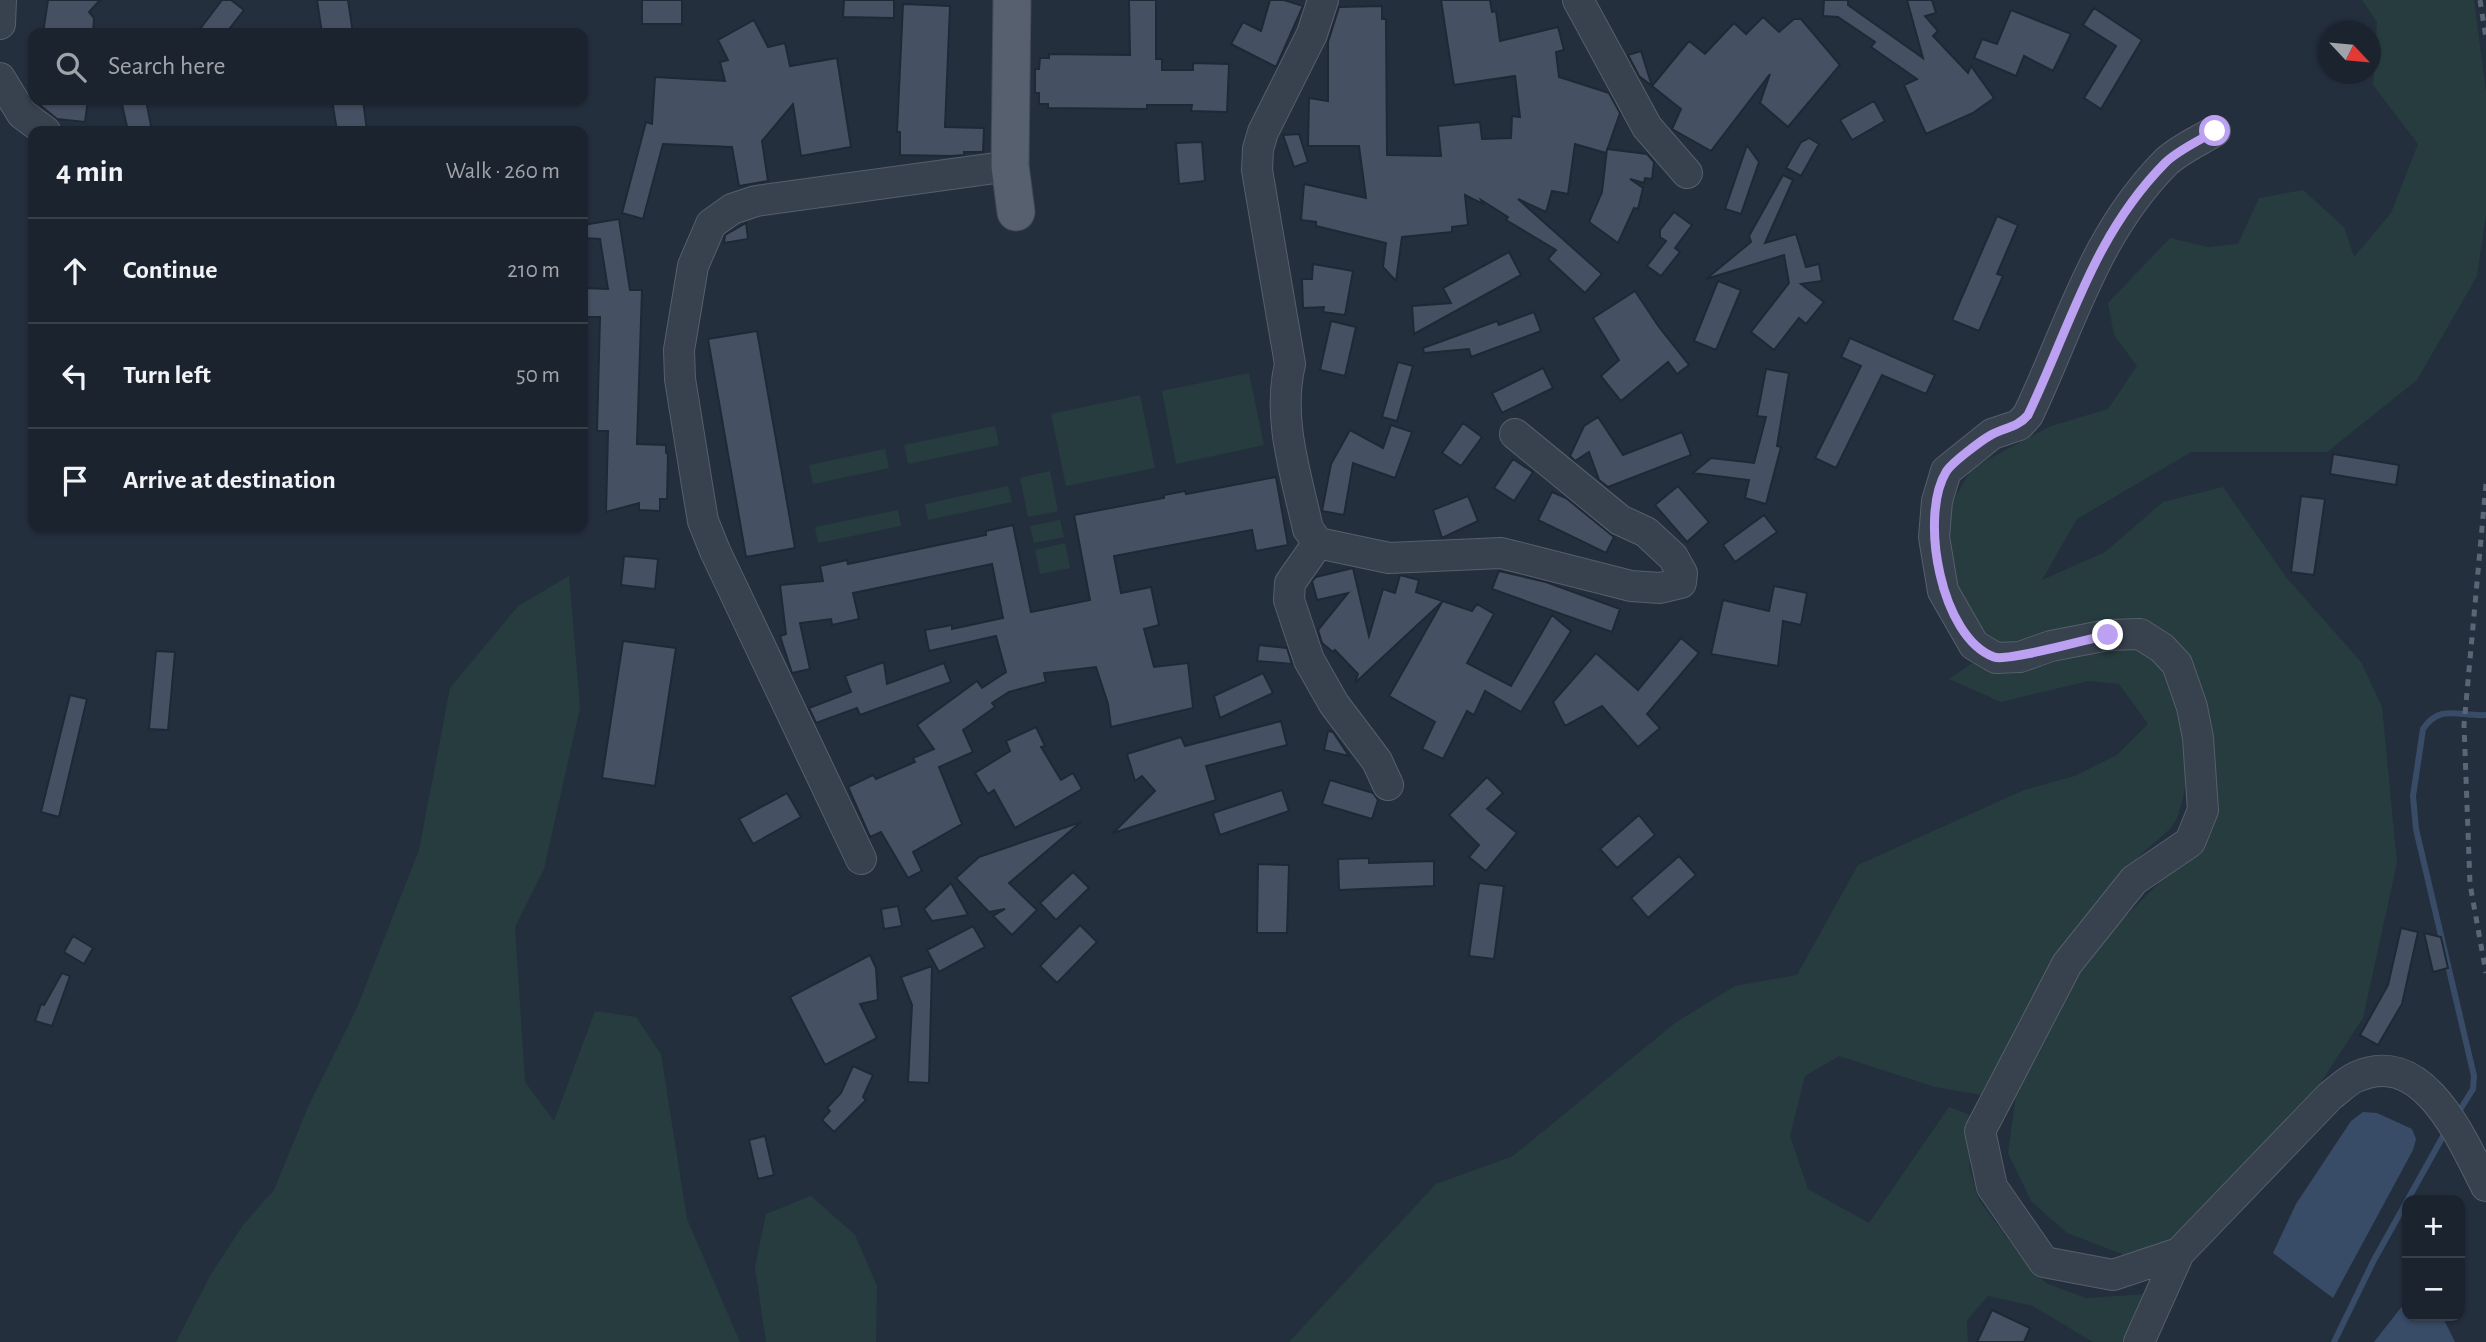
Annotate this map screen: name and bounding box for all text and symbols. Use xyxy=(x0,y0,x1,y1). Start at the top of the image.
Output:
north arrow xyxy=(2318,21,2381,84)
search box xyxy=(28,28,588,105)
icon: search xyxy=(52,48,90,86)
text: Search here xyxy=(108,53,226,79)
route start xyxy=(2199,115,2230,146)
text: 4 min xyxy=(56,157,124,187)
text: Walk · 260 m xyxy=(445,160,560,183)
icon: ahead xyxy=(56,252,94,290)
text: Continue xyxy=(123,257,218,283)
text: 210 m xyxy=(507,259,560,282)
icon: left xyxy=(56,357,94,395)
text: Turn left xyxy=(123,362,211,388)
text: 50 m xyxy=(516,364,560,387)
icon: arrive xyxy=(56,462,94,500)
text: Arrive at destination xyxy=(123,467,336,493)
route end xyxy=(2092,619,2123,650)
map controls xyxy=(2402,1195,2465,1321)
button: + xyxy=(2402,1195,2465,1258)
button: − xyxy=(2402,1258,2465,1321)

